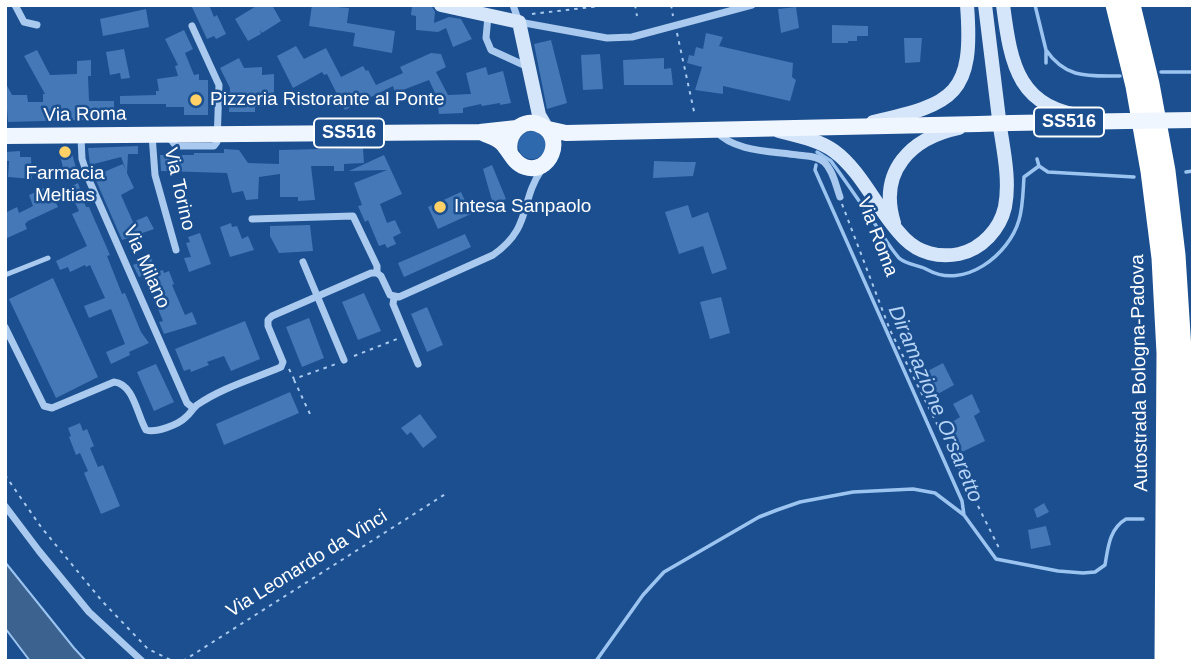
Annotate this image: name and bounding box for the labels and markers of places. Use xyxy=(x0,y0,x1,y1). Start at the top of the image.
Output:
place label: Pizzeria Ristorante al Ponte xyxy=(210,89,444,111)
marker: Pizzeria Ristorante al Ponte xyxy=(188,92,204,108)
marker: Farmacia Meltias xyxy=(57,144,73,160)
place label: Farmacia Meltias xyxy=(25,163,105,207)
place label: Intesa Sanpaolo xyxy=(454,196,591,218)
marker: Intesa Sanpaolo xyxy=(432,199,448,215)

